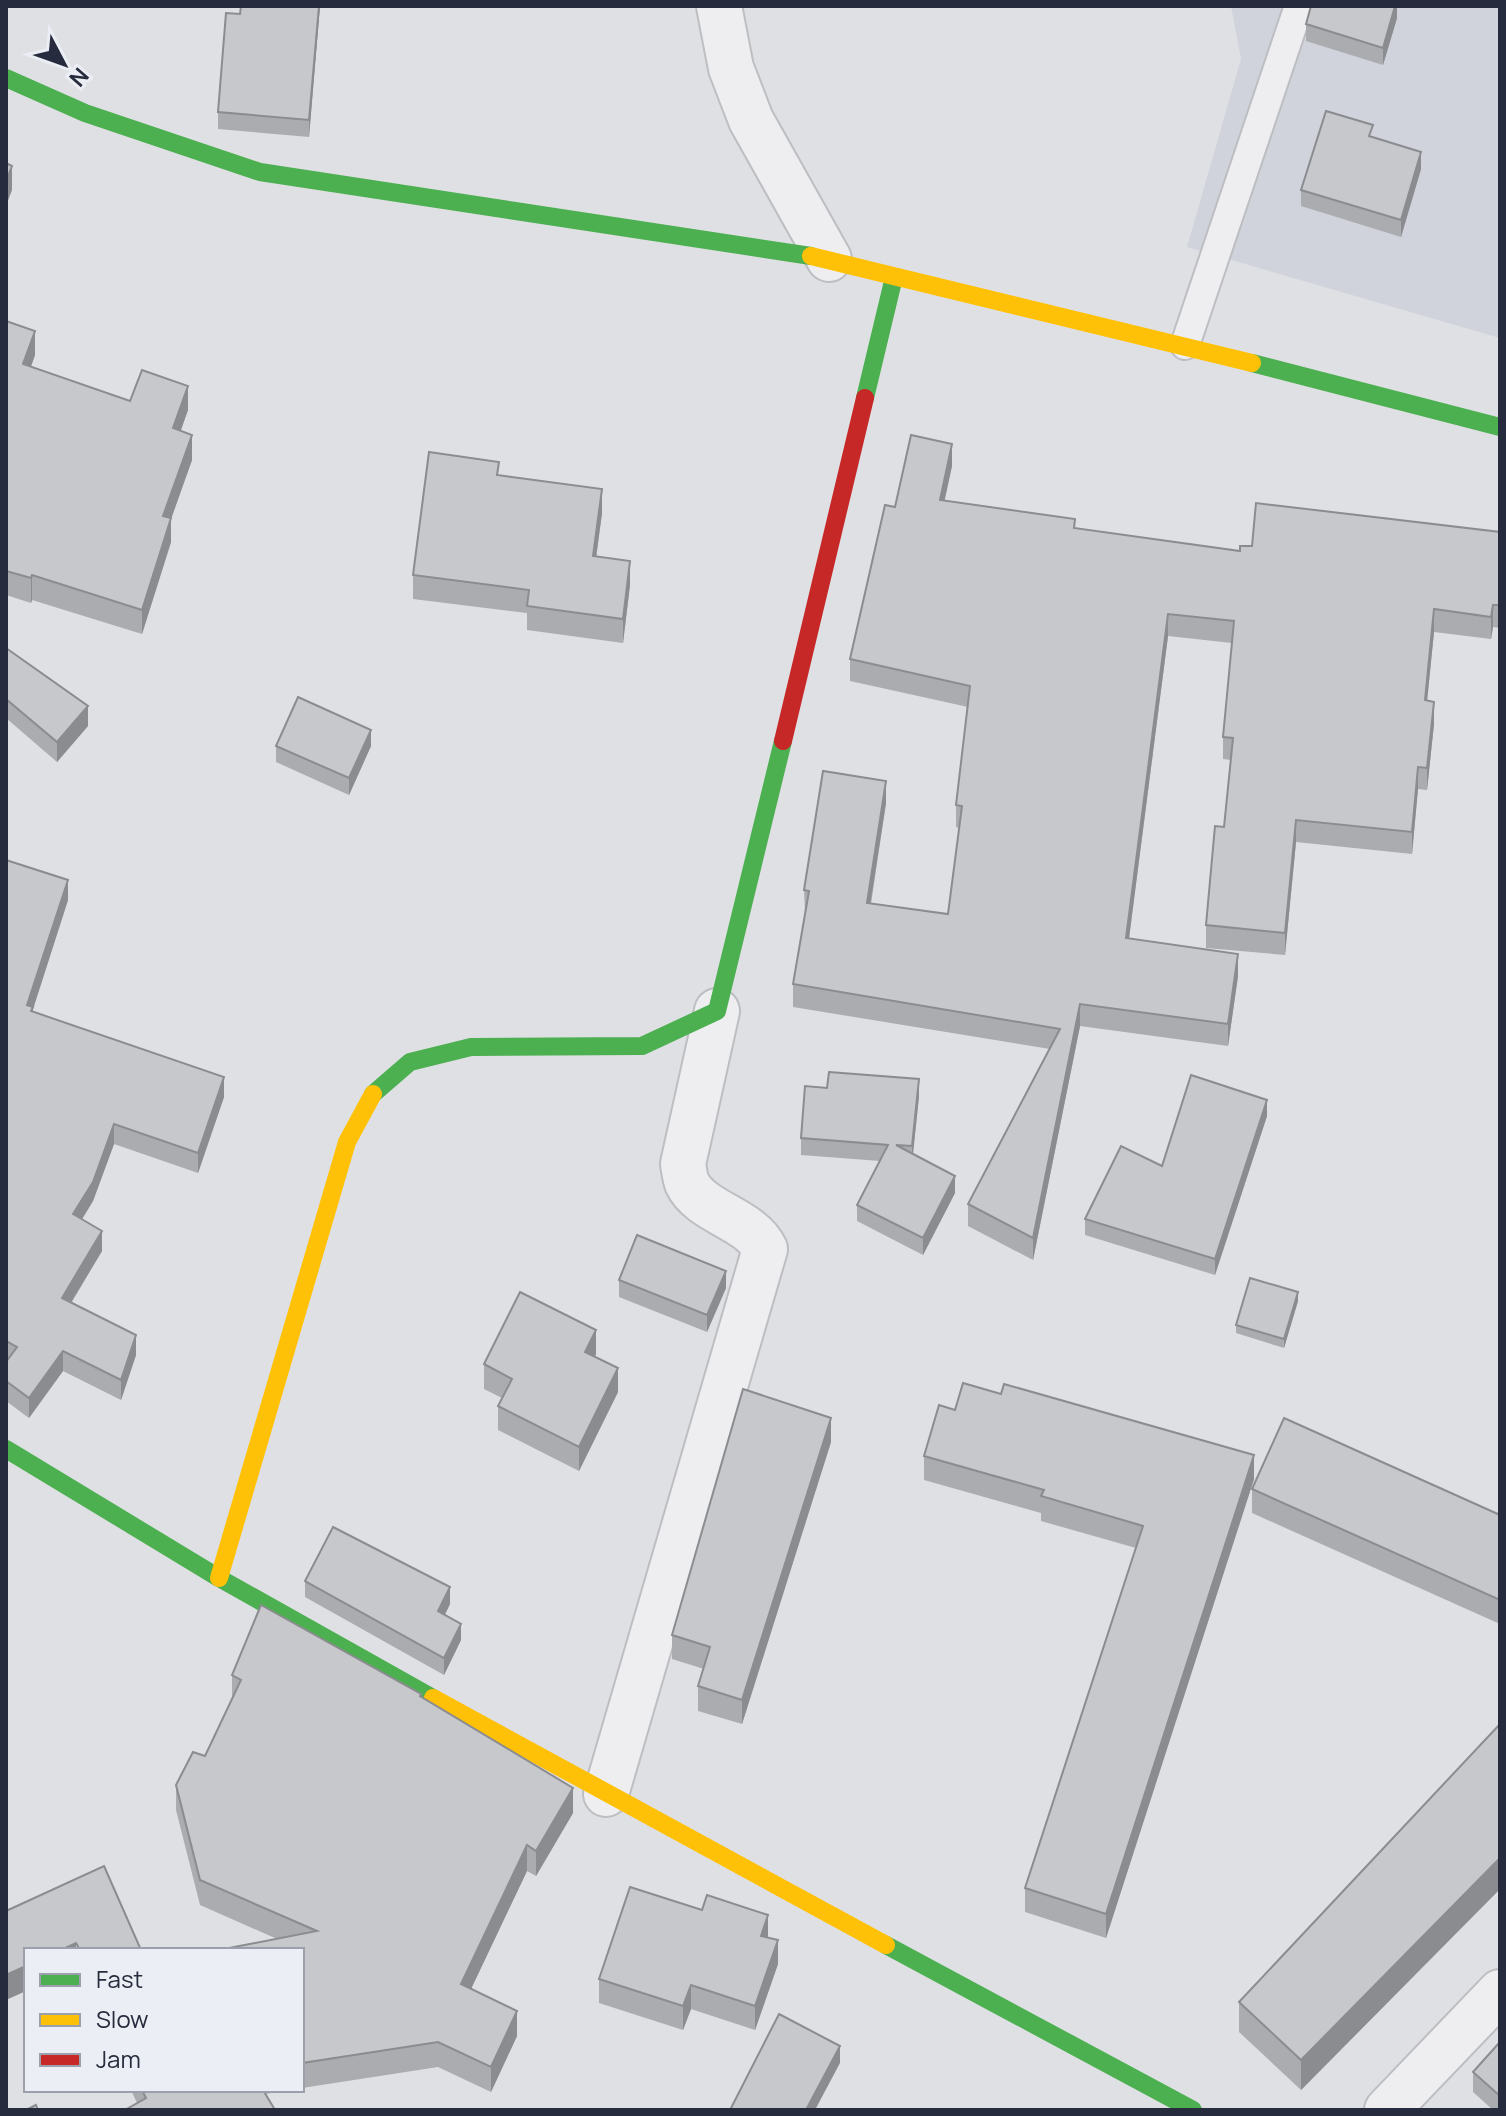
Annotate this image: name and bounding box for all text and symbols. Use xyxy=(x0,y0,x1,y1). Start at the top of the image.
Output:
north arrow xyxy=(24,24,104,104)
text: N xyxy=(63,61,96,93)
legend xyxy=(24,1948,304,2092)
text: Fast xyxy=(96,1962,143,1995)
text: Slow xyxy=(96,2002,149,2035)
text: Jam xyxy=(96,2042,141,2075)

